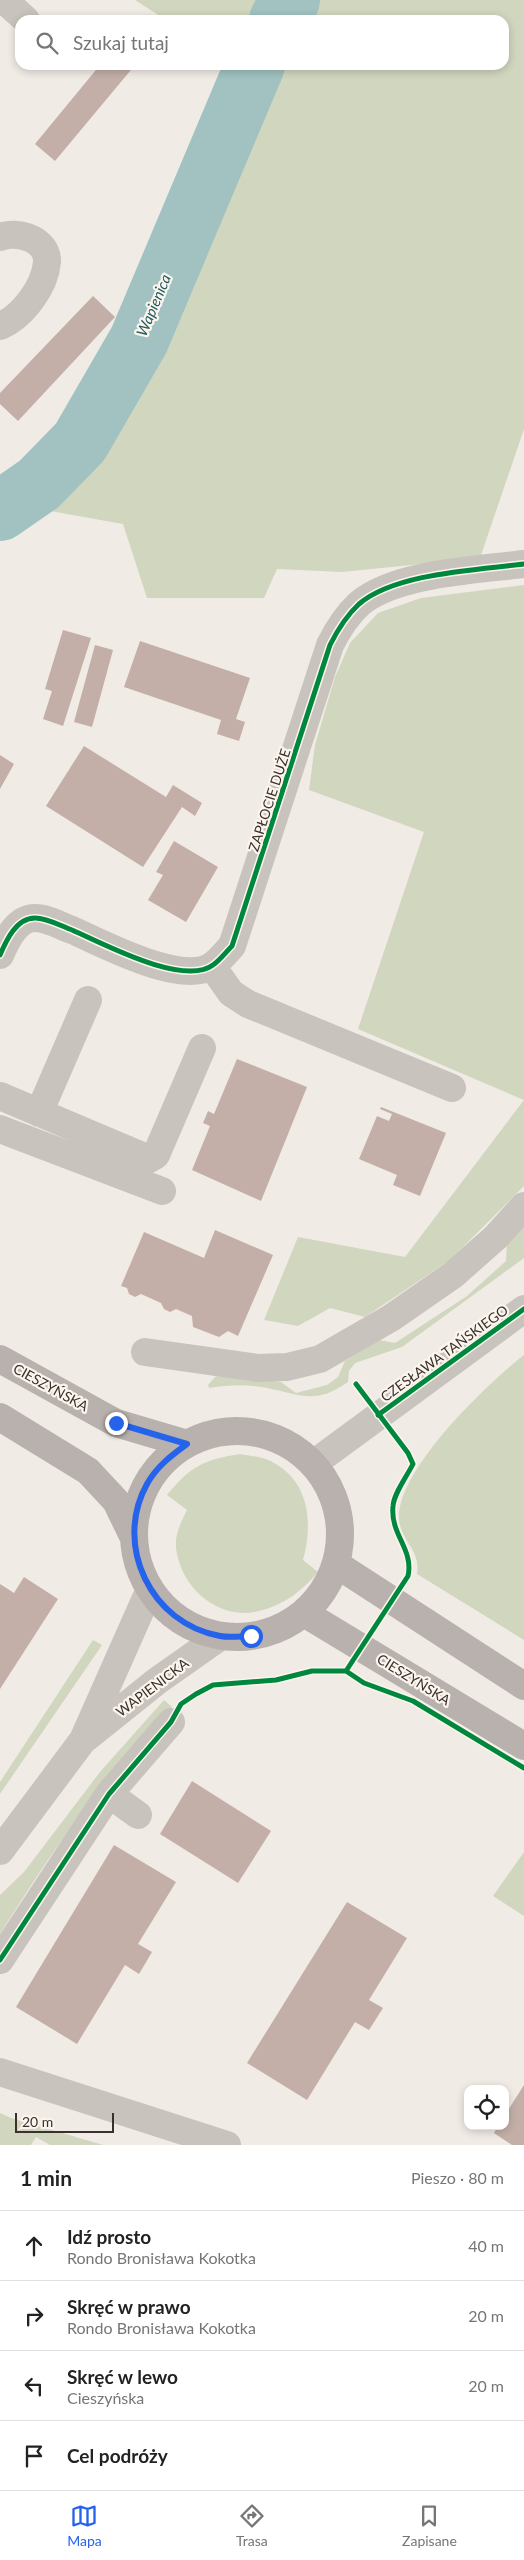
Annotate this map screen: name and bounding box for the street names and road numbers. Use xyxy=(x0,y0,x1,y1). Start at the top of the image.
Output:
street label: ZAPŁOCIE DUŻE xyxy=(244,747,294,853)
street label: CZESŁAWA TAŃSKIEGO xyxy=(377,1301,511,1405)
street label: CIESZYŃSKA xyxy=(11,1359,92,1415)
street label: CIESZYŃSKA xyxy=(374,1650,454,1709)
street label: WAPIENICKA xyxy=(112,1654,192,1720)

